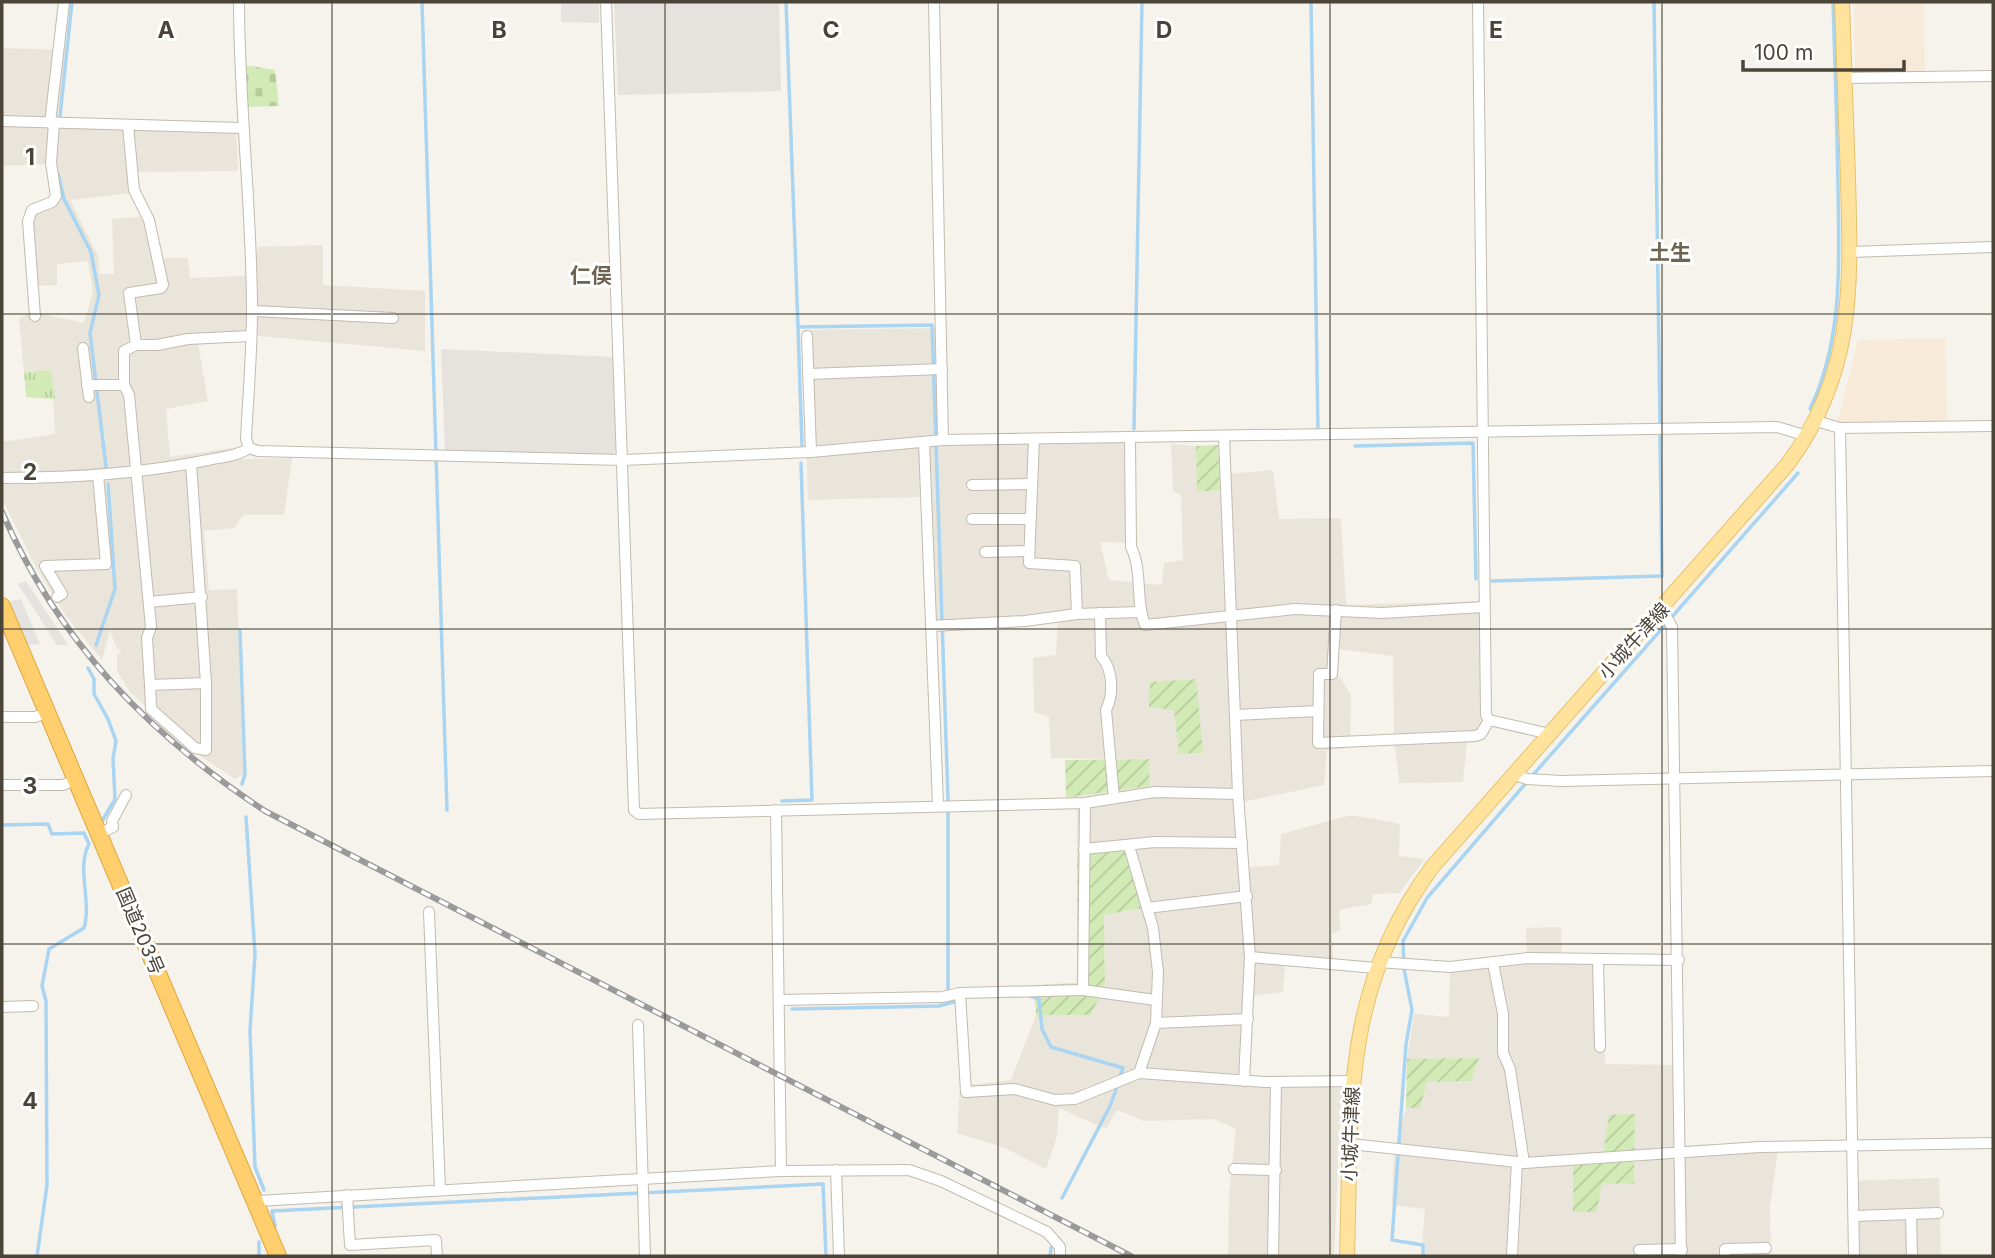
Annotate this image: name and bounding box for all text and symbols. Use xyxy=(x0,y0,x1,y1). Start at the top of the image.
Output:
text: A xyxy=(157,16,175,44)
text: B xyxy=(491,16,507,44)
text: C xyxy=(822,16,840,44)
text: D xyxy=(1156,16,1172,44)
text: E xyxy=(1489,16,1503,44)
scale bar xyxy=(1743,28,1904,72)
text: 100 m xyxy=(1754,40,1813,65)
text: 1 xyxy=(25,143,35,171)
district label: 土生 xyxy=(1649,240,1691,265)
district label: 仁俣 xyxy=(570,263,612,288)
text: 2 xyxy=(23,458,37,486)
street label: 小城牛津線 xyxy=(1594,598,1674,684)
text: 3 xyxy=(23,772,37,800)
street label: 国道203号 xyxy=(111,884,169,978)
street label: 小城牛津線 xyxy=(1338,1086,1364,1182)
text: 4 xyxy=(22,1087,38,1115)

